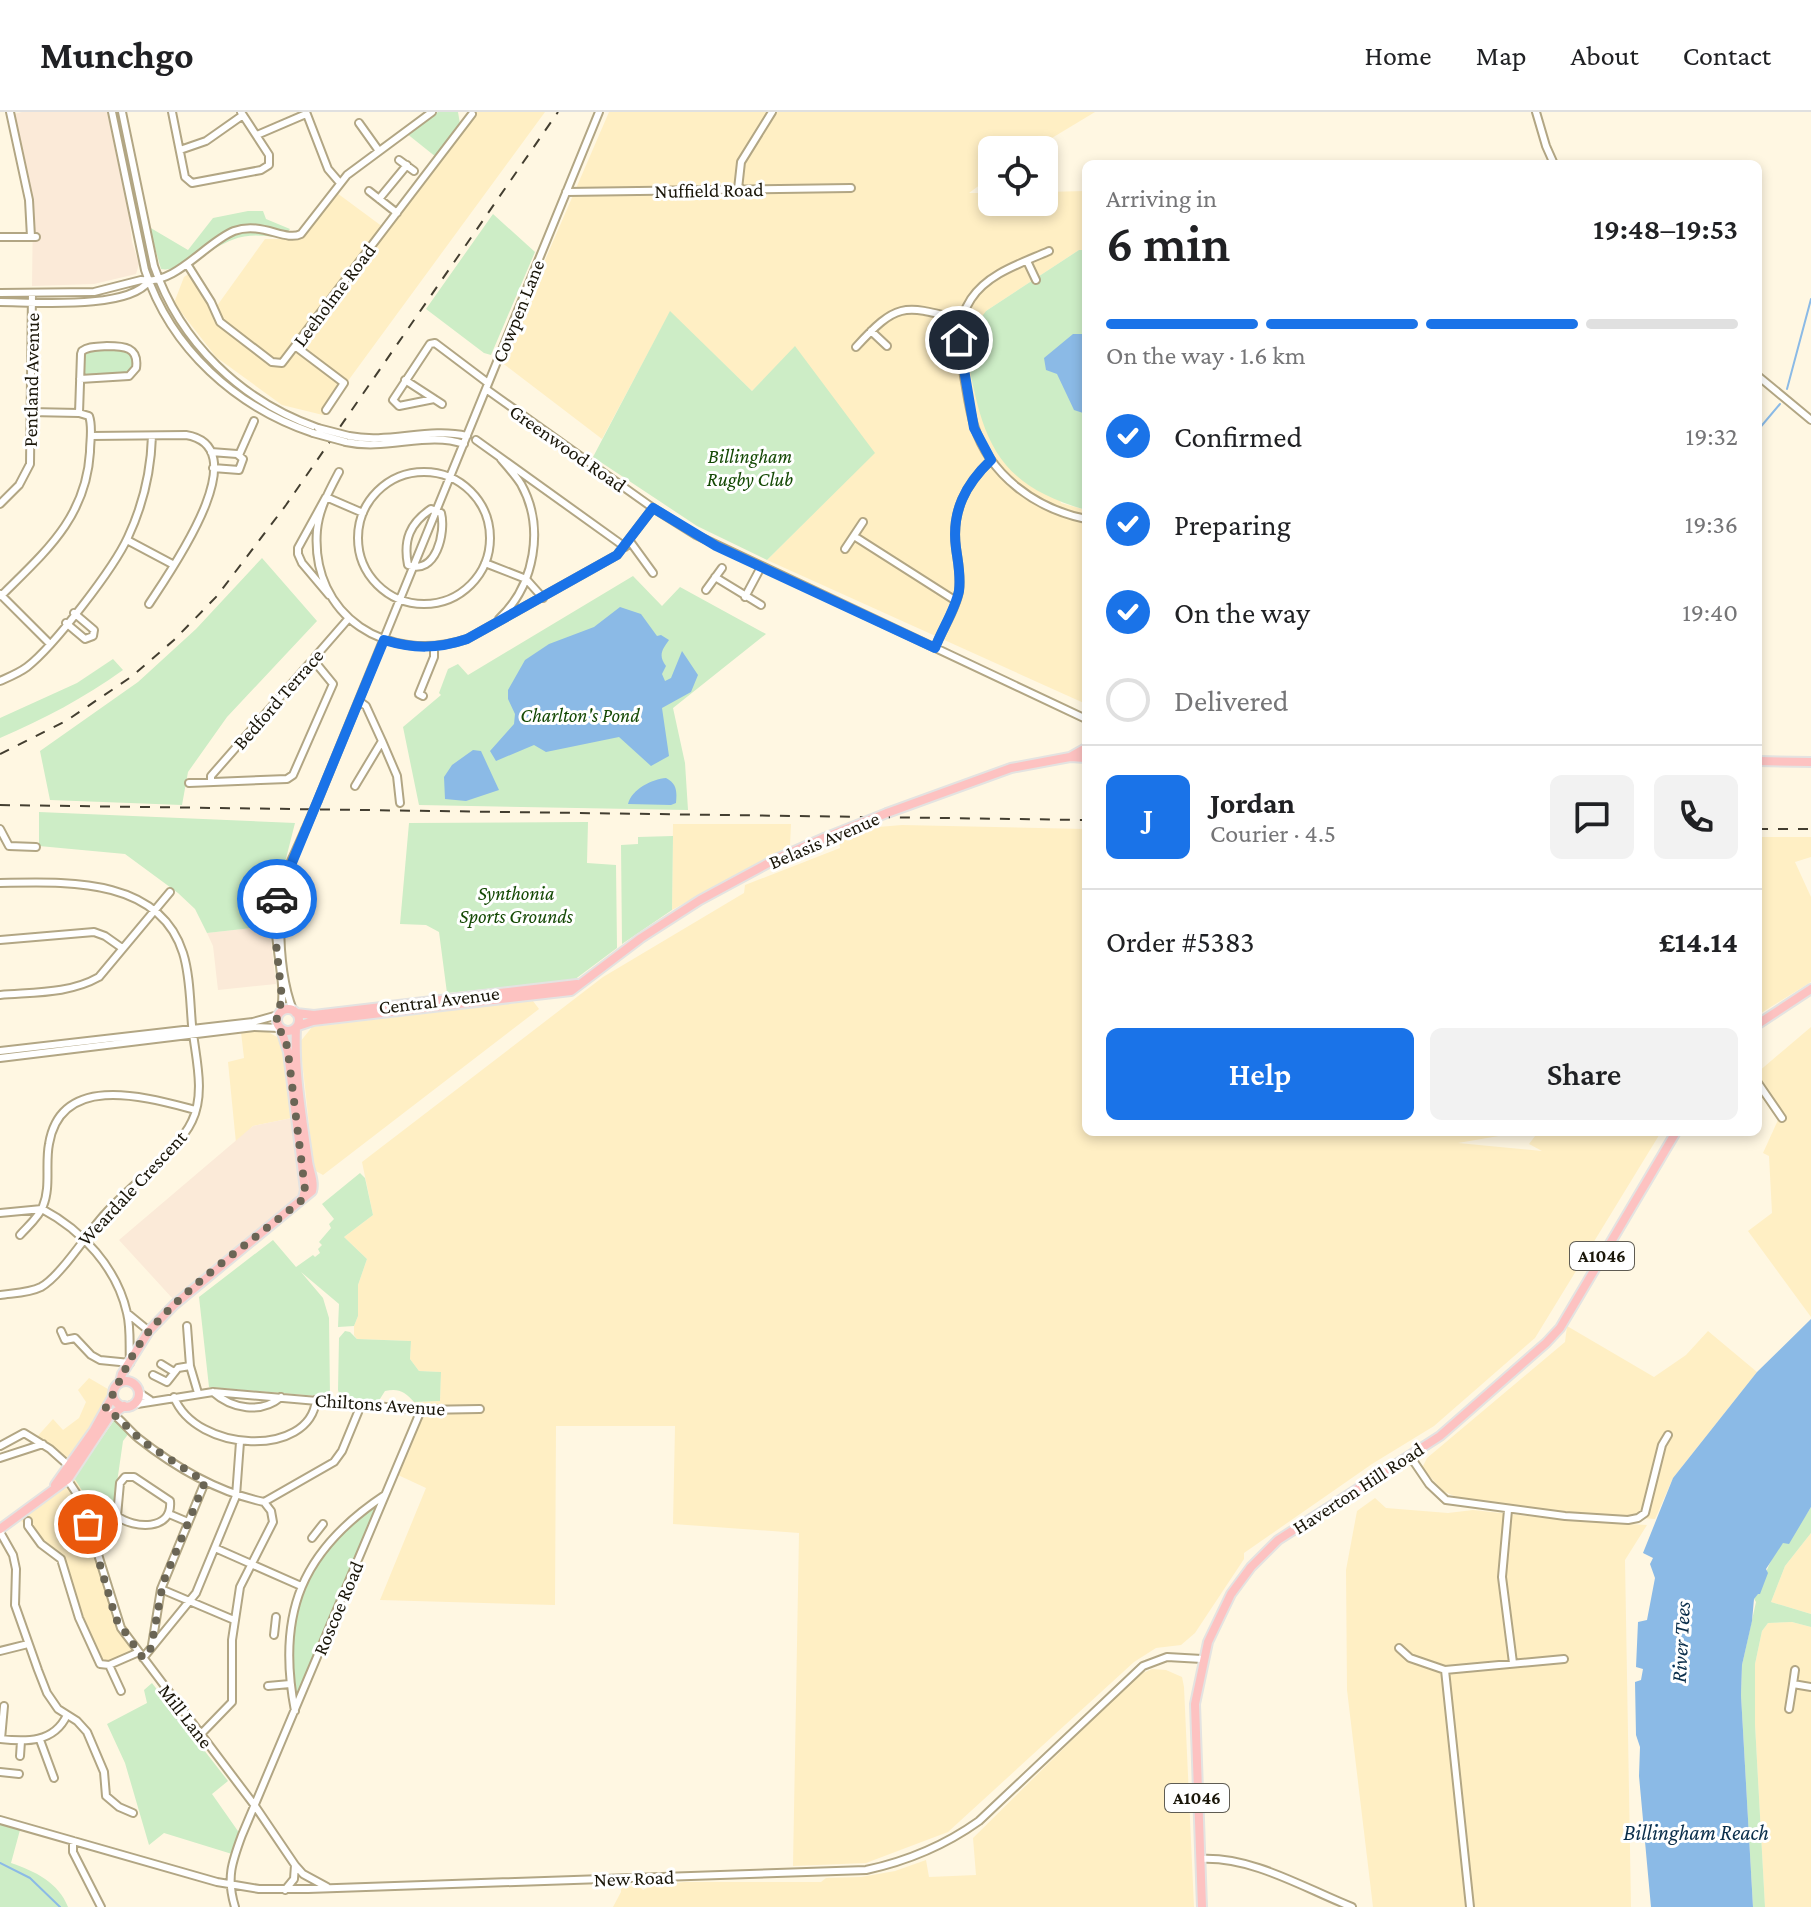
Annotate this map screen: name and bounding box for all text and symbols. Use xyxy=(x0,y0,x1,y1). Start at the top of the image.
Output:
text: Munchgo xyxy=(40,34,194,76)
text: Home xyxy=(1365,40,1432,71)
text: Map xyxy=(1476,40,1527,71)
text: About xyxy=(1571,40,1639,71)
text: Contact xyxy=(1683,40,1771,71)
map controls xyxy=(978,136,1058,216)
button: locate xyxy=(978,136,1058,216)
street label: Nuffield Road xyxy=(654,178,764,202)
text: Arriving in xyxy=(1106,184,1217,213)
text: 19:48–19:53 xyxy=(1593,212,1738,245)
text: 6 min xyxy=(1106,214,1230,272)
street label: Leeholme Road xyxy=(288,239,380,351)
street label: Cowpen Lane xyxy=(487,256,550,366)
pin xyxy=(925,306,993,374)
street label: Pentland Avenue xyxy=(19,312,43,447)
icon: home xyxy=(937,318,981,362)
text: On the way · 1.6 km xyxy=(1106,341,1306,370)
street label: Greenwood Road xyxy=(506,400,631,497)
icon: check xyxy=(1106,414,1150,458)
text: Confirmed xyxy=(1174,420,1302,453)
text: 19:32 xyxy=(1686,422,1738,451)
park label: Billingham Rugby Club xyxy=(707,445,793,491)
icon: check xyxy=(1106,502,1150,546)
text: Preparing xyxy=(1174,508,1291,541)
text: 19:36 xyxy=(1685,510,1738,539)
icon: check xyxy=(1106,590,1150,634)
text: On the way xyxy=(1174,596,1310,629)
text: 19:40 xyxy=(1682,598,1738,627)
street label: Bedford Terrace xyxy=(228,644,328,754)
text: Delivered xyxy=(1174,684,1289,717)
park label: Charlton's Pond xyxy=(520,704,640,726)
button: chat xyxy=(1550,775,1634,859)
button: phone xyxy=(1654,775,1738,859)
text: Jordan xyxy=(1210,786,1295,819)
text: J xyxy=(1143,801,1153,834)
street label: Belasis Avenue xyxy=(765,807,883,873)
text: Courier · 4.5 xyxy=(1210,819,1336,848)
courier xyxy=(237,859,317,939)
icon: car xyxy=(255,877,299,921)
park label: Synthonia Sports Grounds xyxy=(459,882,574,928)
text: Order #5383 xyxy=(1106,925,1255,958)
text: £14.14 xyxy=(1659,925,1738,958)
street label: Central Avenue xyxy=(377,982,501,1018)
button: Help xyxy=(1106,1028,1414,1120)
button: Share xyxy=(1430,1028,1738,1120)
street label: Weardale Crescent xyxy=(73,1126,191,1250)
road number: A1046 xyxy=(1570,1242,1634,1270)
street label: Chiltons Avenue xyxy=(314,1388,446,1420)
street label: Haverton Hill Road xyxy=(1289,1437,1428,1538)
pin xyxy=(54,1490,122,1558)
icon: bag xyxy=(66,1502,110,1546)
street label: Roscoe Road xyxy=(308,1557,368,1658)
water label: River Tees xyxy=(1666,1600,1695,1684)
street label: Mill Lane xyxy=(154,1680,218,1752)
road number: A1046 xyxy=(1165,1784,1229,1812)
water label: Billingham Reach xyxy=(1623,1820,1769,1845)
street label: New Road xyxy=(593,1866,675,1890)

